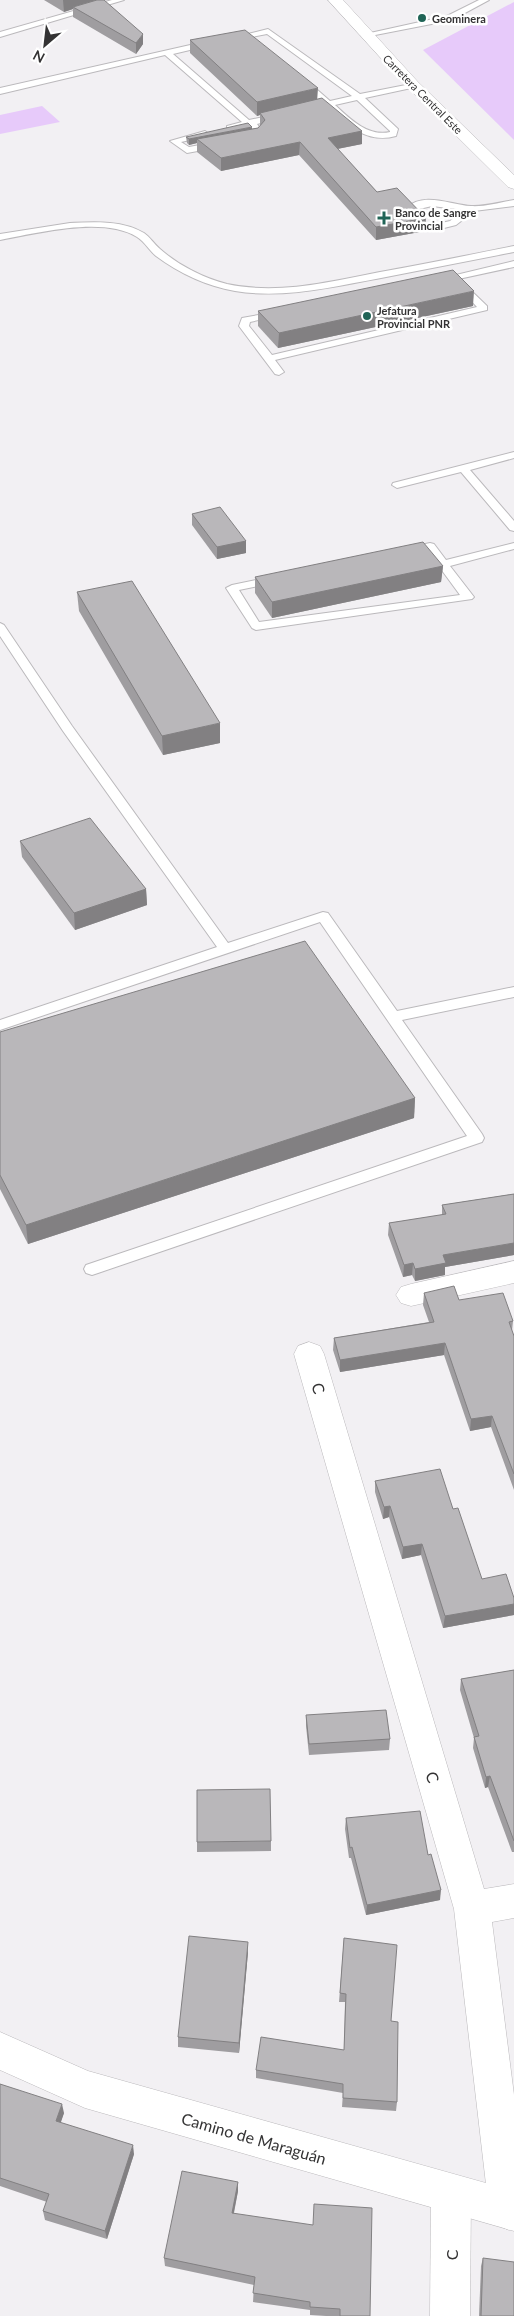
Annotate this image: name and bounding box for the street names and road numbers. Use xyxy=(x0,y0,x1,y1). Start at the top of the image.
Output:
street label: Carretera Central Este xyxy=(381,52,466,137)
street label: C xyxy=(308,1380,330,1396)
street label: C xyxy=(422,1769,444,1785)
street label: Camino de Maraguán xyxy=(179,2108,329,2168)
street label: C xyxy=(442,2249,461,2260)

